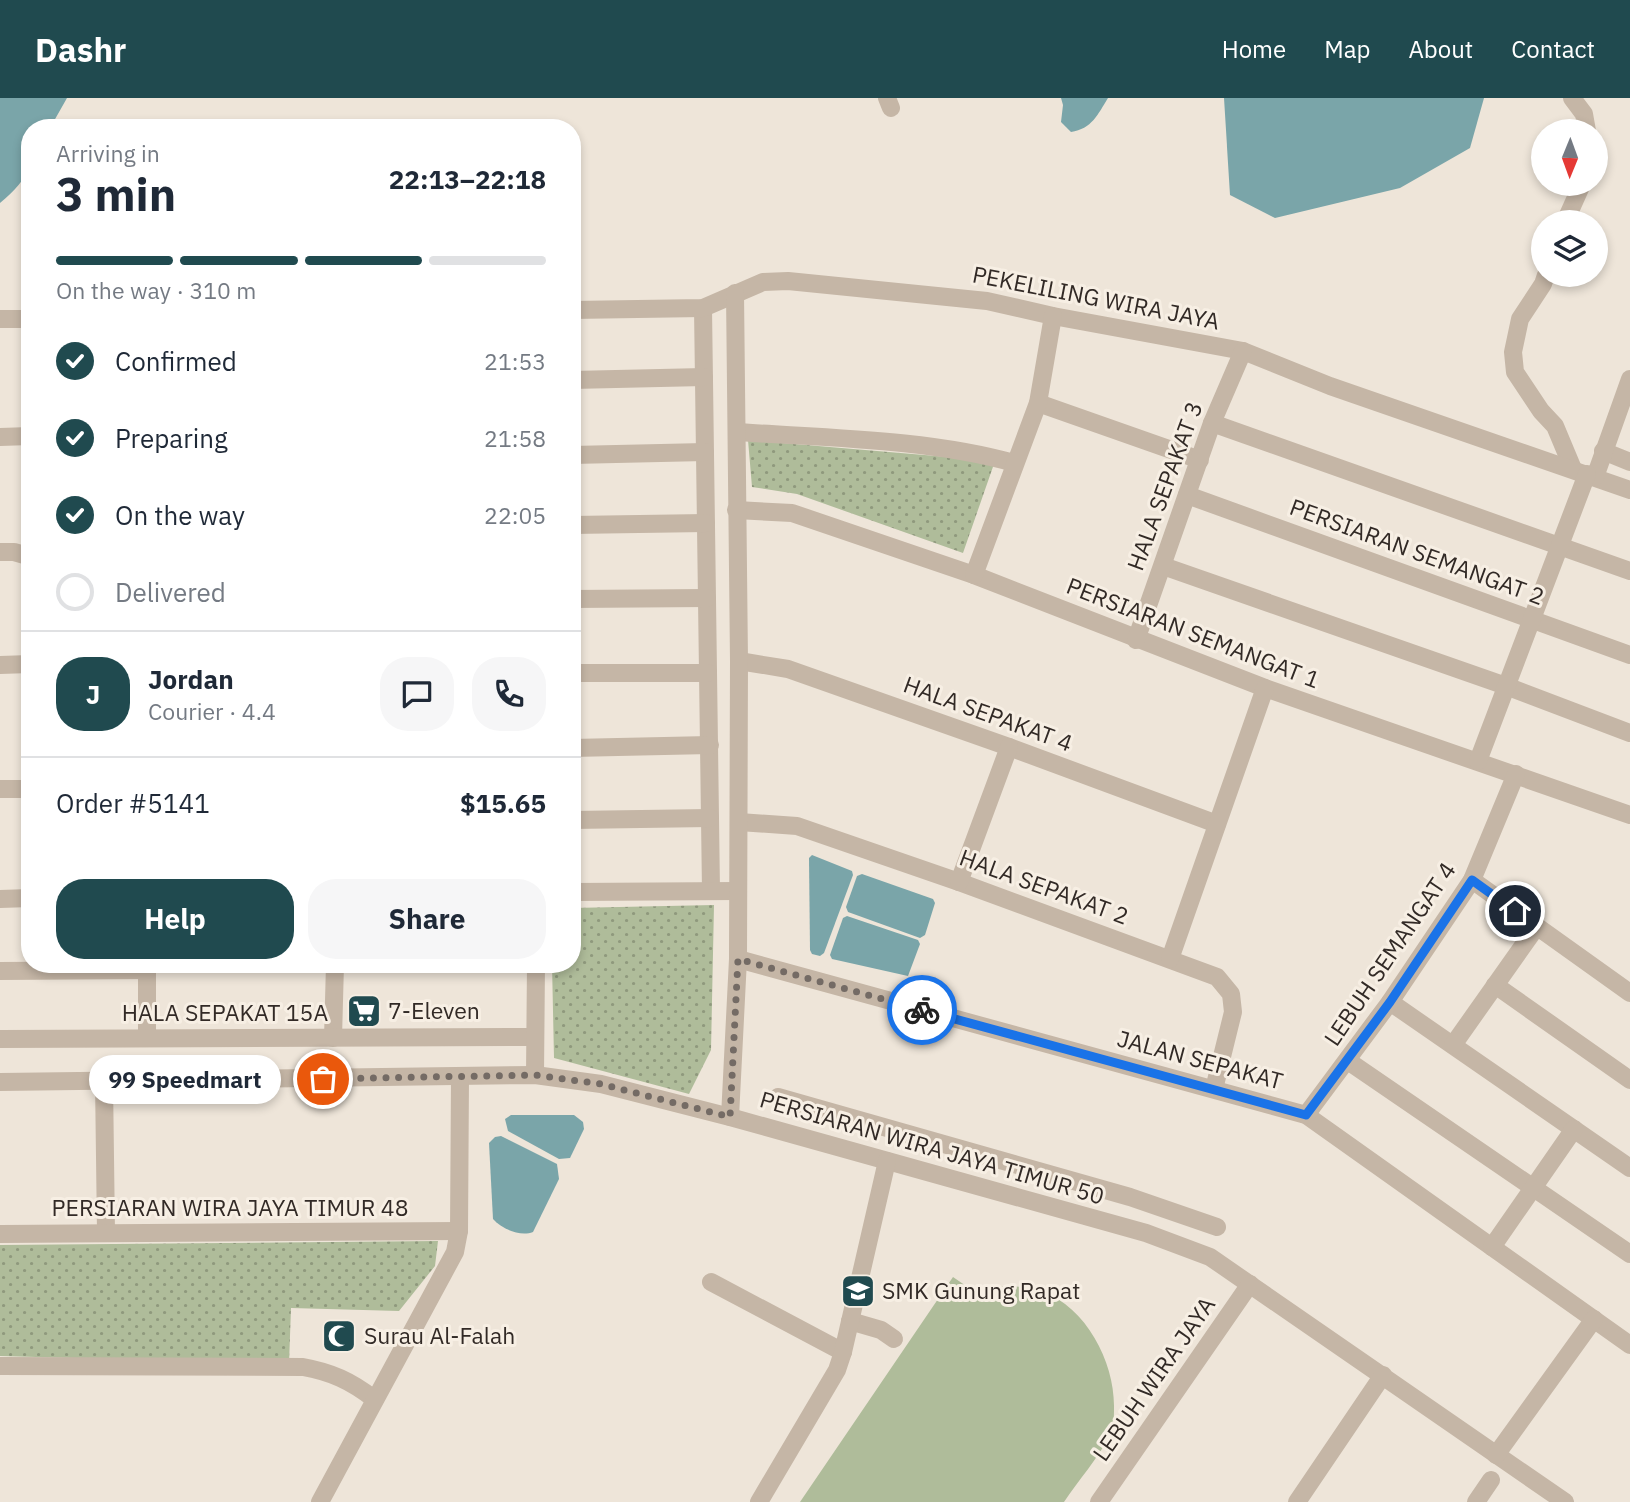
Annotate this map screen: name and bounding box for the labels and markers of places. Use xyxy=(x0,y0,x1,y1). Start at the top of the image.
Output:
pin xyxy=(1485,881,1545,941)
supermarket icon: 7-Eleven xyxy=(345,992,383,1030)
place label: 7-Eleven xyxy=(388,995,480,1025)
pin xyxy=(293,1049,353,1109)
callout: 99 Speedmart xyxy=(89,1054,281,1104)
school or university icon: SMK Gunung Rapat xyxy=(839,1272,877,1310)
place label: SMK Gunung Rapat xyxy=(882,1275,1080,1305)
mosque icon: Surau Al-Falah xyxy=(320,1317,358,1355)
place label: Surau Al-Falah xyxy=(364,1320,515,1350)

